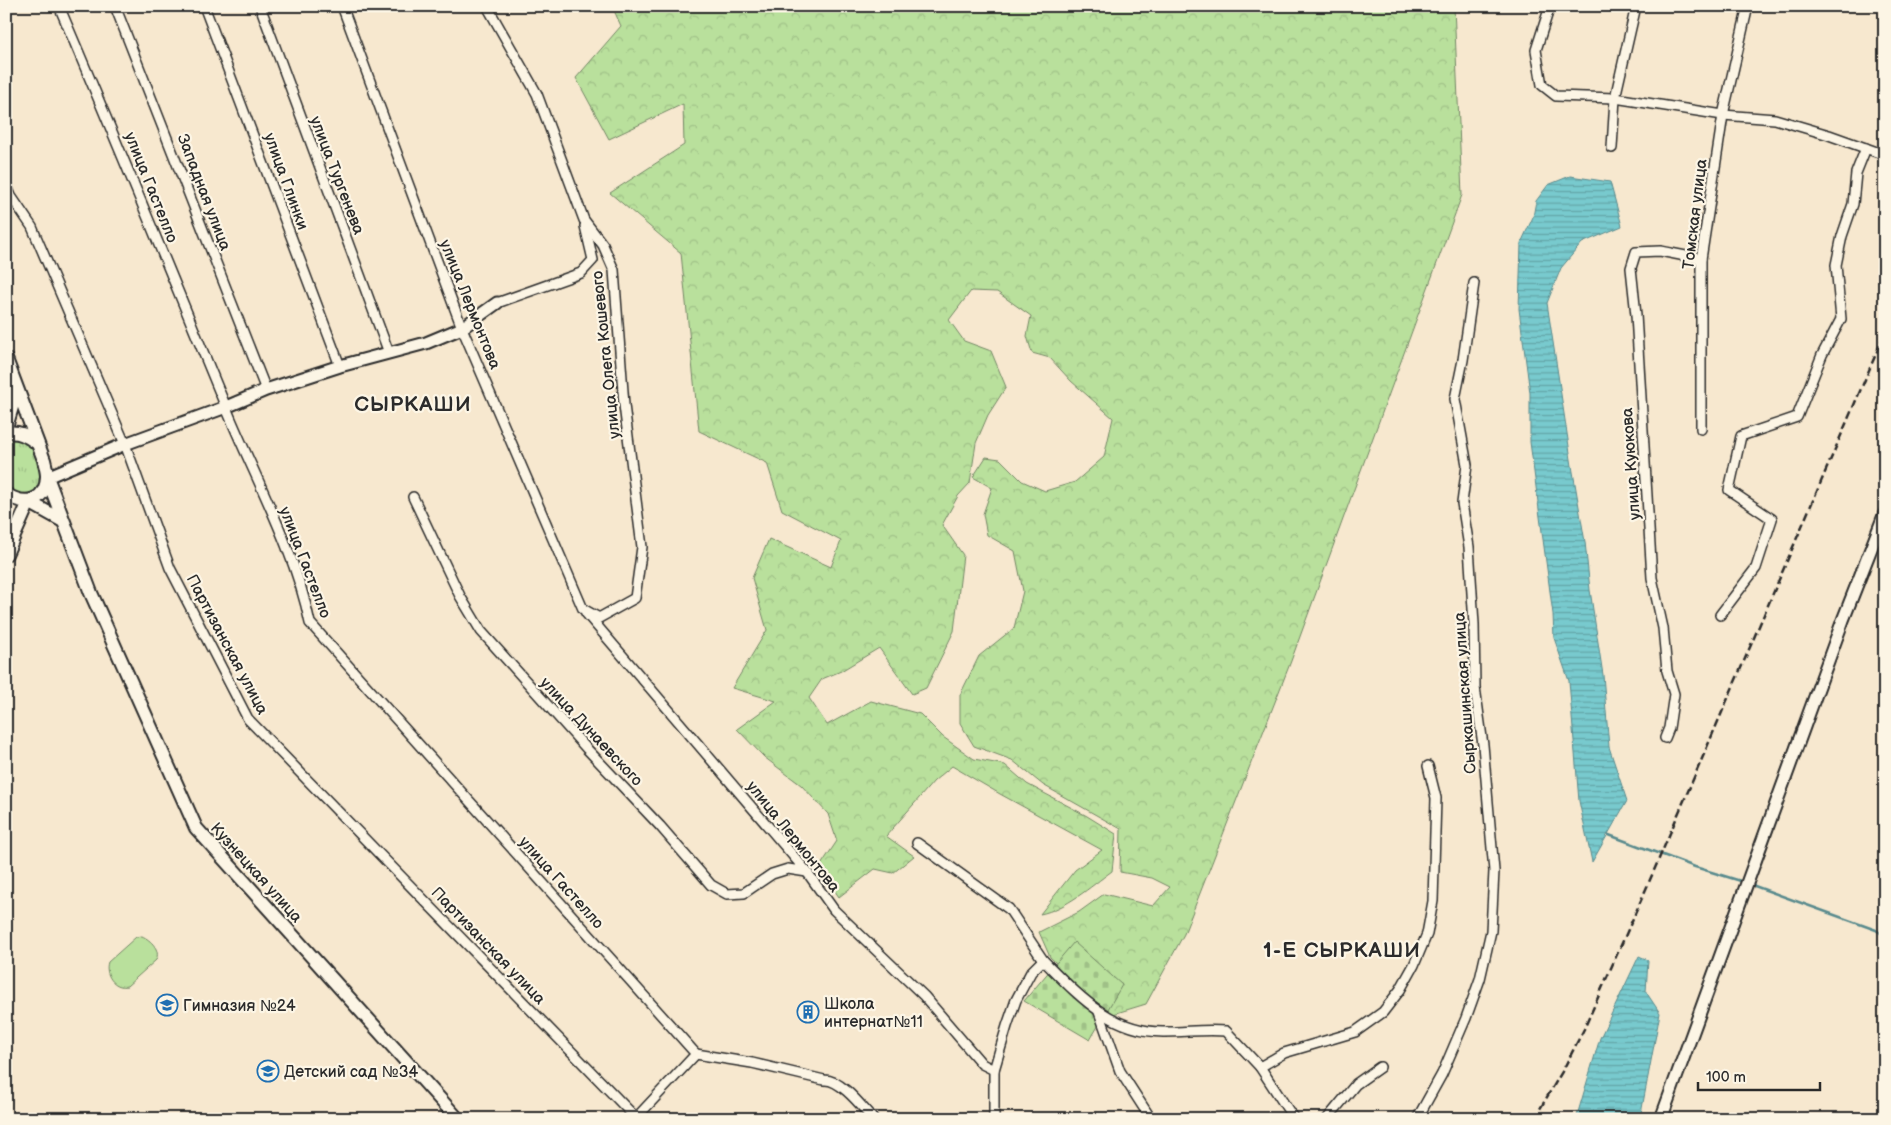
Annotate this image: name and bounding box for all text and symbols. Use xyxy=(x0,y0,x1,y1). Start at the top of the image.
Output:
street label: улица Тургенева xyxy=(305,114,368,238)
street label: улица Гастелло xyxy=(120,129,181,246)
street label: улица Глинки xyxy=(259,130,312,233)
street label: Западная улица xyxy=(173,132,235,254)
street label: Томская улица xyxy=(1679,157,1712,271)
street label: улица Лермонтова xyxy=(435,237,504,373)
street label: улица Олега Кошевого xyxy=(588,270,625,440)
district label: СЫРКАШИ xyxy=(354,392,472,417)
street label: улица Куюкова xyxy=(1618,407,1645,521)
street label: улица Гастелло xyxy=(275,504,335,621)
street label: Партизанская улица xyxy=(182,571,272,718)
street label: Сыркашинская улица xyxy=(1450,611,1481,775)
street label: улица Дунаевского xyxy=(536,674,646,790)
street label: улица Лермонтова xyxy=(742,777,844,897)
street label: Кузнецкая улица xyxy=(206,819,306,927)
street label: улица Гастелло xyxy=(514,833,607,933)
street label: Партизанская улица xyxy=(427,883,549,1009)
district label: 1-Е СЫРКАШИ xyxy=(1263,938,1421,963)
school or university icon: Гимназия №24 xyxy=(155,993,179,1017)
place label: Школа интернат№11 xyxy=(824,995,923,1032)
place label: Гимназия №24 xyxy=(183,997,296,1016)
building icon: Школа интернат№11 xyxy=(796,1000,820,1024)
school or university icon: Детский сад №34 xyxy=(256,1059,280,1083)
scale bar xyxy=(1698,1060,1821,1092)
place label: Детский сад №34 xyxy=(284,1063,418,1082)
text: 100 m xyxy=(1706,1068,1746,1087)

